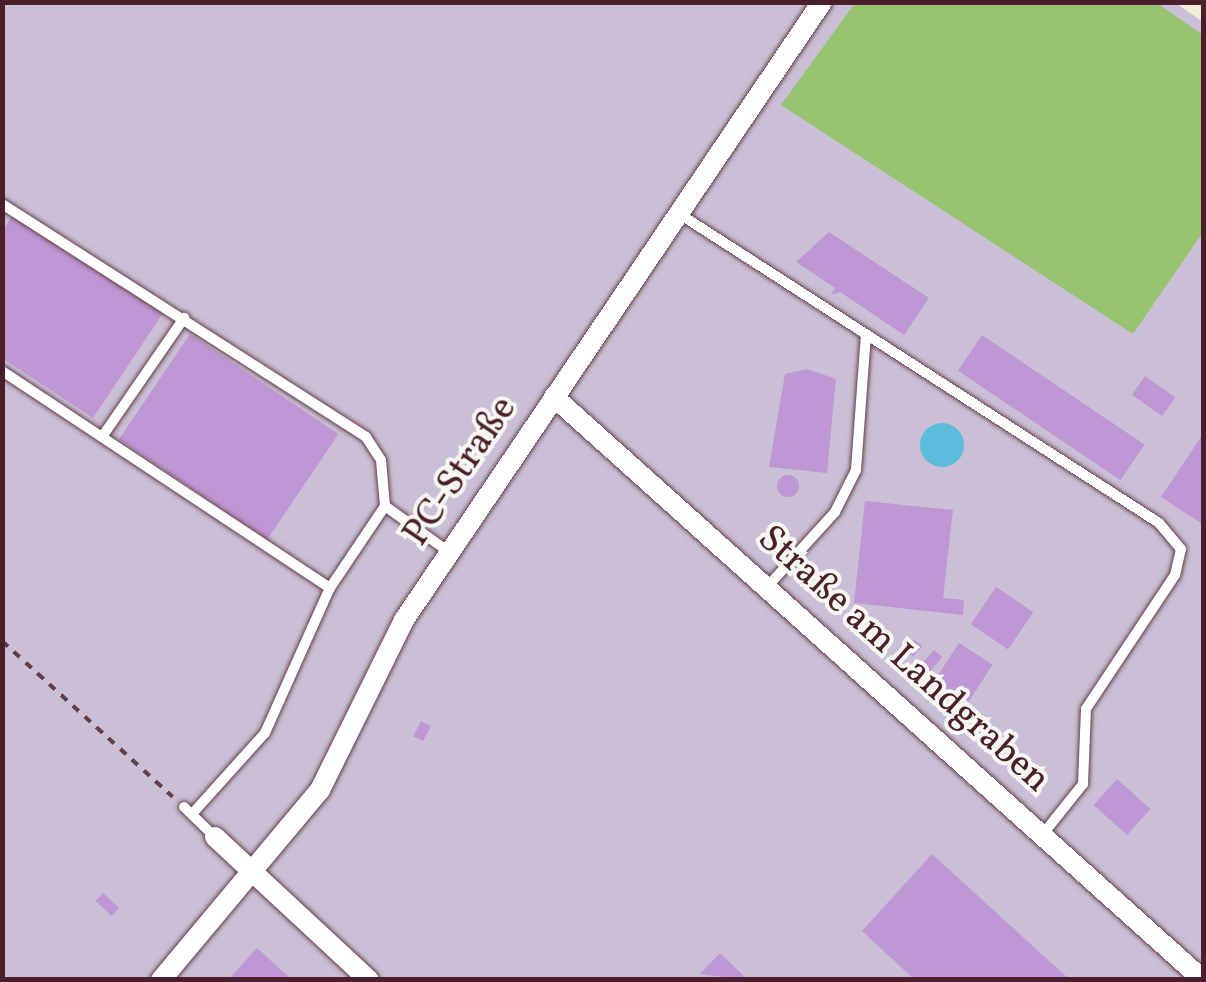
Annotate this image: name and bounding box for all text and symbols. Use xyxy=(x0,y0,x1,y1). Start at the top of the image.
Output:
street label: PC-Straße xyxy=(394,389,528,555)
street label: Straße am Landgraben xyxy=(747,517,1059,803)

